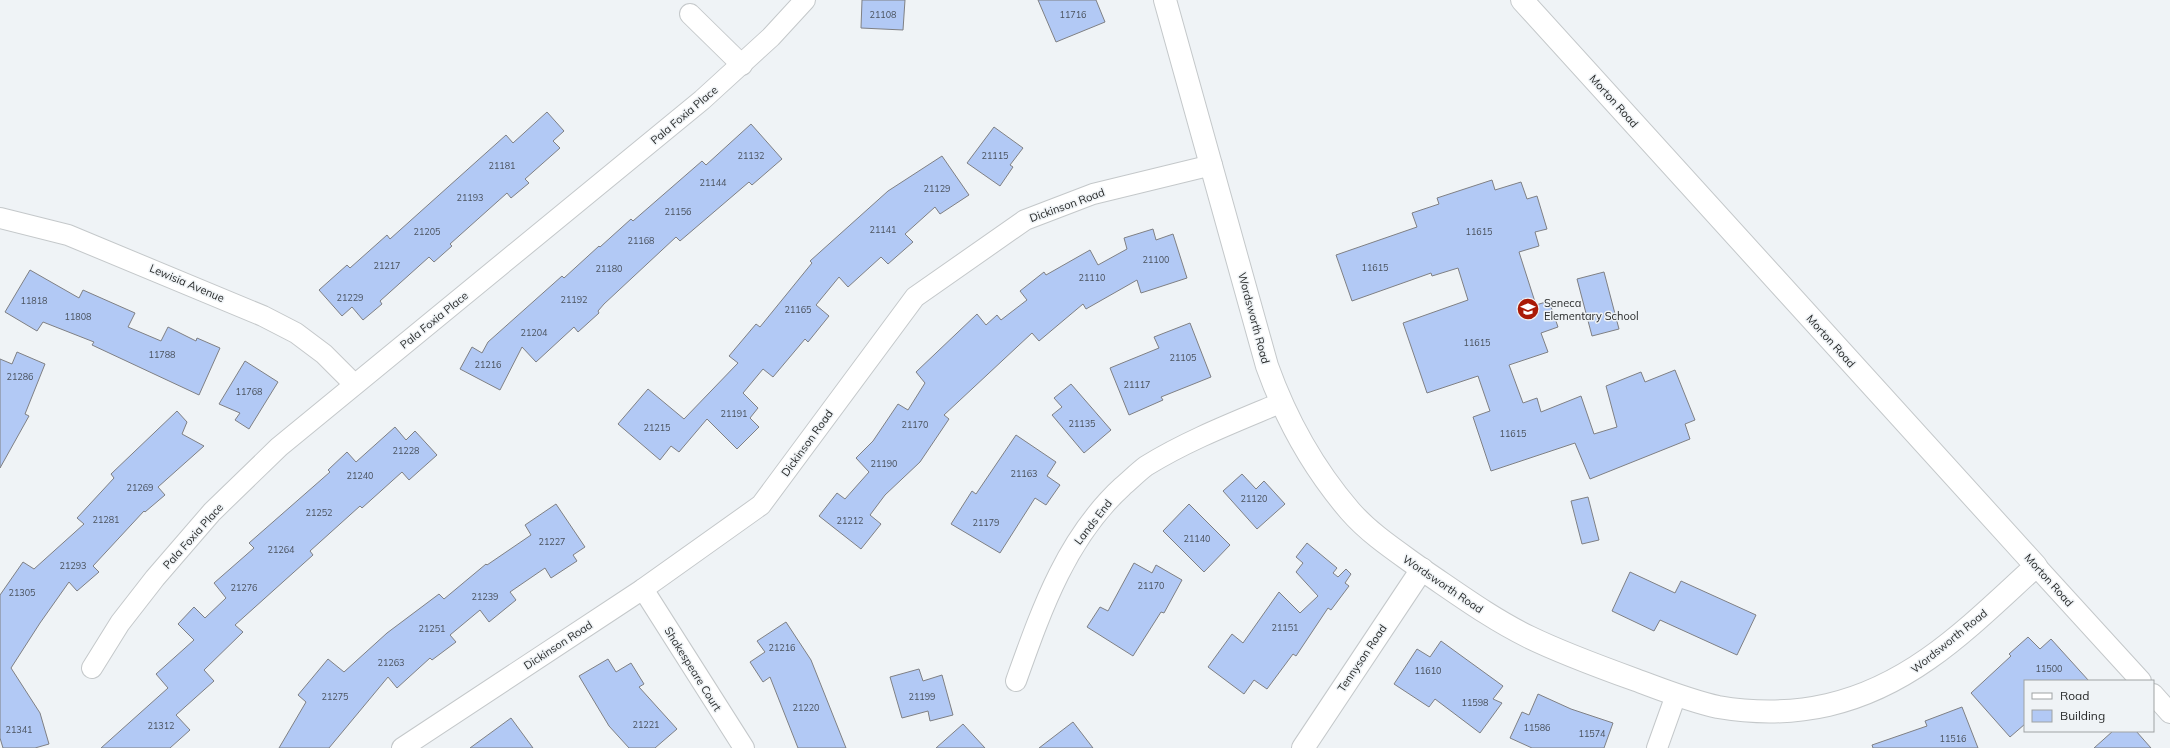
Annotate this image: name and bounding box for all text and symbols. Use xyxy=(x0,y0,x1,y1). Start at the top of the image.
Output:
house number: 21108 xyxy=(869,9,897,20)
house number: 11716 xyxy=(1059,9,1087,20)
street label: Morton Road xyxy=(1587,72,1641,130)
street label: Pala Foxia Place xyxy=(648,83,720,147)
house number: 21132 xyxy=(737,150,765,161)
house number: 21115 xyxy=(981,150,1009,161)
house number: 21181 xyxy=(488,160,516,171)
house number: 21144 xyxy=(699,177,727,188)
house number: 21129 xyxy=(923,183,951,194)
street label: Dickinson Road xyxy=(1027,185,1107,225)
house number: 21193 xyxy=(456,192,484,203)
house number: 21156 xyxy=(664,206,692,217)
house number: 21141 xyxy=(869,224,897,235)
house number: 21205 xyxy=(413,226,441,237)
house number: 11615 xyxy=(1465,226,1493,237)
house number: 21168 xyxy=(627,235,655,246)
house number: 21100 xyxy=(1142,254,1170,265)
house number: 21217 xyxy=(373,260,401,271)
street label: Lewisia Avenue xyxy=(147,261,227,305)
house number: 11615 xyxy=(1361,262,1389,273)
house number: 21180 xyxy=(595,263,623,274)
street label: Wordsworth Road xyxy=(1235,271,1273,365)
house number: 21110 xyxy=(1078,272,1106,283)
street label: Pala Foxia Place xyxy=(397,288,471,352)
house number: 21229 xyxy=(336,292,364,303)
house number: 21192 xyxy=(560,294,588,305)
house number: 11818 xyxy=(20,295,48,306)
school or university icon: Seneca Elementary School xyxy=(1515,296,1541,322)
place label: Seneca Elementary School xyxy=(1544,296,1639,323)
house number: 21165 xyxy=(784,304,812,315)
house number: 11808 xyxy=(64,311,92,322)
street label: Morton Road xyxy=(1804,312,1858,370)
house number: 21204 xyxy=(520,327,548,338)
house number: 11615 xyxy=(1463,337,1491,348)
house number: 11788 xyxy=(148,349,176,360)
house number: 21105 xyxy=(1169,352,1197,363)
house number: 21216 xyxy=(474,359,502,370)
house number: 21286 xyxy=(6,371,34,382)
house number: 21117 xyxy=(1123,379,1151,390)
house number: 11768 xyxy=(235,386,263,397)
street label: Dickinson Road xyxy=(778,407,836,479)
house number: 21191 xyxy=(720,408,748,419)
house number: 21135 xyxy=(1068,418,1096,429)
house number: 21170 xyxy=(901,419,929,430)
house number: 21215 xyxy=(643,422,671,433)
house number: 11615 xyxy=(1499,428,1527,439)
house number: 21228 xyxy=(392,445,420,456)
house number: 21190 xyxy=(870,458,898,469)
house number: 21163 xyxy=(1010,468,1038,479)
house number: 21240 xyxy=(346,470,374,481)
house number: 21269 xyxy=(126,482,154,493)
house number: 21120 xyxy=(1240,493,1268,504)
street label: Lands End xyxy=(1071,497,1115,547)
street label: Pala Foxia Place xyxy=(160,500,226,572)
house number: 21252 xyxy=(305,507,333,518)
house number: 21281 xyxy=(92,514,120,525)
house number: 21212 xyxy=(836,515,864,526)
house number: 21179 xyxy=(972,517,1000,528)
house number: 21140 xyxy=(1183,533,1211,544)
house number: 21227 xyxy=(538,536,566,547)
house number: 21264 xyxy=(267,544,295,555)
street label: Morton Road xyxy=(2022,551,2076,609)
street label: Wordsworth Road xyxy=(1400,552,1486,616)
house number: 21293 xyxy=(59,560,87,571)
house number: 21170 xyxy=(1137,580,1165,591)
house number: 21276 xyxy=(230,582,258,593)
house number: 21305 xyxy=(8,587,36,598)
house number: 21239 xyxy=(471,591,499,602)
street label: Wordsworth Road xyxy=(1908,606,1990,676)
street label: Dickinson Road xyxy=(521,618,595,672)
house number: 21151 xyxy=(1271,622,1299,633)
street label: Tennyson Road xyxy=(1334,622,1390,694)
house number: 21251 xyxy=(418,623,446,634)
street label: Shakespeare Court xyxy=(661,624,725,714)
house number: 21216 xyxy=(768,642,796,653)
house number: 21263 xyxy=(377,657,405,668)
house number: 11500 xyxy=(2035,663,2063,674)
house number: 11610 xyxy=(1414,665,1442,676)
legend xyxy=(2024,680,2154,732)
text: Road xyxy=(2060,688,2089,703)
house number: 21275 xyxy=(321,691,349,702)
house number: 21199 xyxy=(908,691,936,702)
house number: 11598 xyxy=(1461,697,1489,708)
house number: 21220 xyxy=(792,702,820,713)
text: Building xyxy=(2060,708,2105,723)
house number: 21221 xyxy=(632,719,660,730)
house number: 21312 xyxy=(147,720,175,731)
house number: 11586 xyxy=(1523,722,1551,733)
house number: 21341 xyxy=(5,724,33,735)
house number: 11574 xyxy=(1578,728,1606,739)
house number: 11516 xyxy=(1939,733,1967,744)

